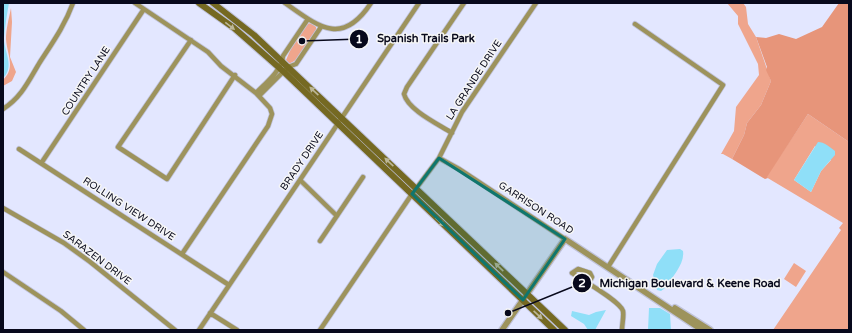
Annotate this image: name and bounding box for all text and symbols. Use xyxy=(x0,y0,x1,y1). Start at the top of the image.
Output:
one-way arrow xyxy=(225,21,236,30)
callout: Spanish Trails Park xyxy=(349,27,482,50)
text: 1 xyxy=(355,32,363,46)
text: Spanish Trails Park xyxy=(377,32,475,46)
street label: LA GRANDE DRIVE xyxy=(444,38,504,122)
street label: COUNTRY LANE xyxy=(59,44,113,118)
one-way arrow xyxy=(309,87,318,96)
street label: BRADY DRIVE xyxy=(278,129,326,193)
one-way arrow xyxy=(384,157,394,167)
street label: ROLLING VIEW DRIVE xyxy=(81,175,177,243)
street label: GARRISON ROAD xyxy=(496,179,576,237)
one-way arrow xyxy=(435,217,445,226)
street label: SARAZEN DRIVE xyxy=(60,228,134,288)
one-way arrow xyxy=(494,262,504,272)
callout: Michigan Boulevard & Keene Road xyxy=(572,272,789,295)
text: 2 xyxy=(578,276,586,290)
text: Michigan Boulevard & Keene Road xyxy=(599,277,781,291)
one-way arrow xyxy=(534,310,543,319)

